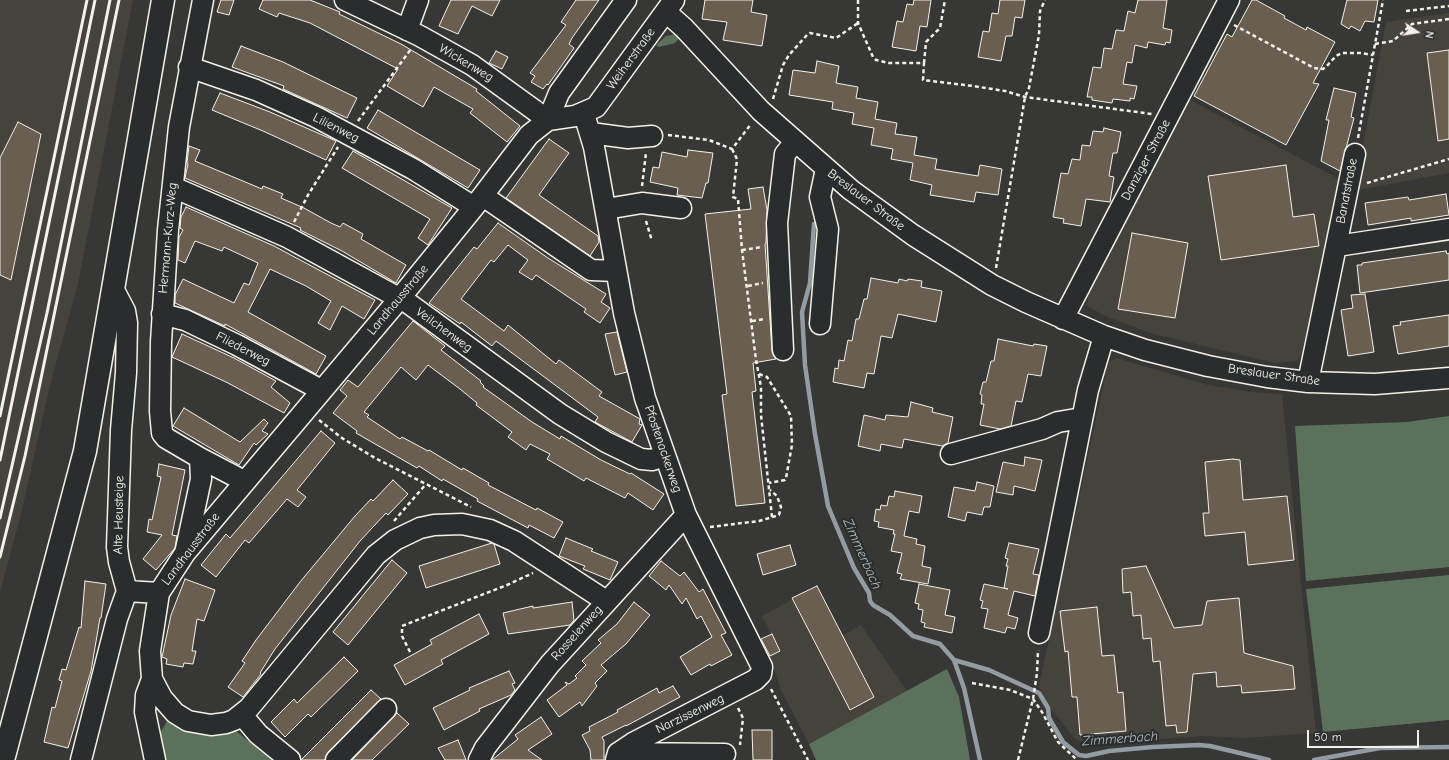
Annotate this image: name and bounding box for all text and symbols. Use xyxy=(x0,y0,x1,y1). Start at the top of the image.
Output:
north arrow xyxy=(1397,12,1437,52)
street label: Weiherstraße xyxy=(603,25,659,93)
text: N xyxy=(1422,30,1436,39)
street label: Wickenweg xyxy=(436,41,496,85)
street label: Lilienweg xyxy=(310,110,362,146)
street label: Danziger Straße xyxy=(1118,117,1174,203)
street label: Banatstraße xyxy=(1333,157,1361,225)
street label: Breslauer Straße xyxy=(824,166,908,234)
street label: Hermann-Kurz-Weg xyxy=(155,182,181,294)
street label: Landhausstraße xyxy=(364,262,432,338)
street label: Veilchenweg xyxy=(413,304,475,356)
street label: Fliederweg xyxy=(213,329,273,369)
street label: Breslauer Straße xyxy=(1227,361,1321,389)
street label: Pfostenackerweg xyxy=(641,403,685,495)
street label: Alte Heusteige xyxy=(111,475,127,555)
street label: Landhausstraße xyxy=(159,510,223,588)
water label: Zimmerbach xyxy=(839,516,885,592)
street label: Rosselenweg xyxy=(548,602,606,664)
street label: Narzissenweg xyxy=(653,691,727,737)
scale bar xyxy=(1309,722,1421,748)
water label: Zimmerbach xyxy=(1081,728,1159,750)
text: 50 m xyxy=(1314,730,1342,744)

